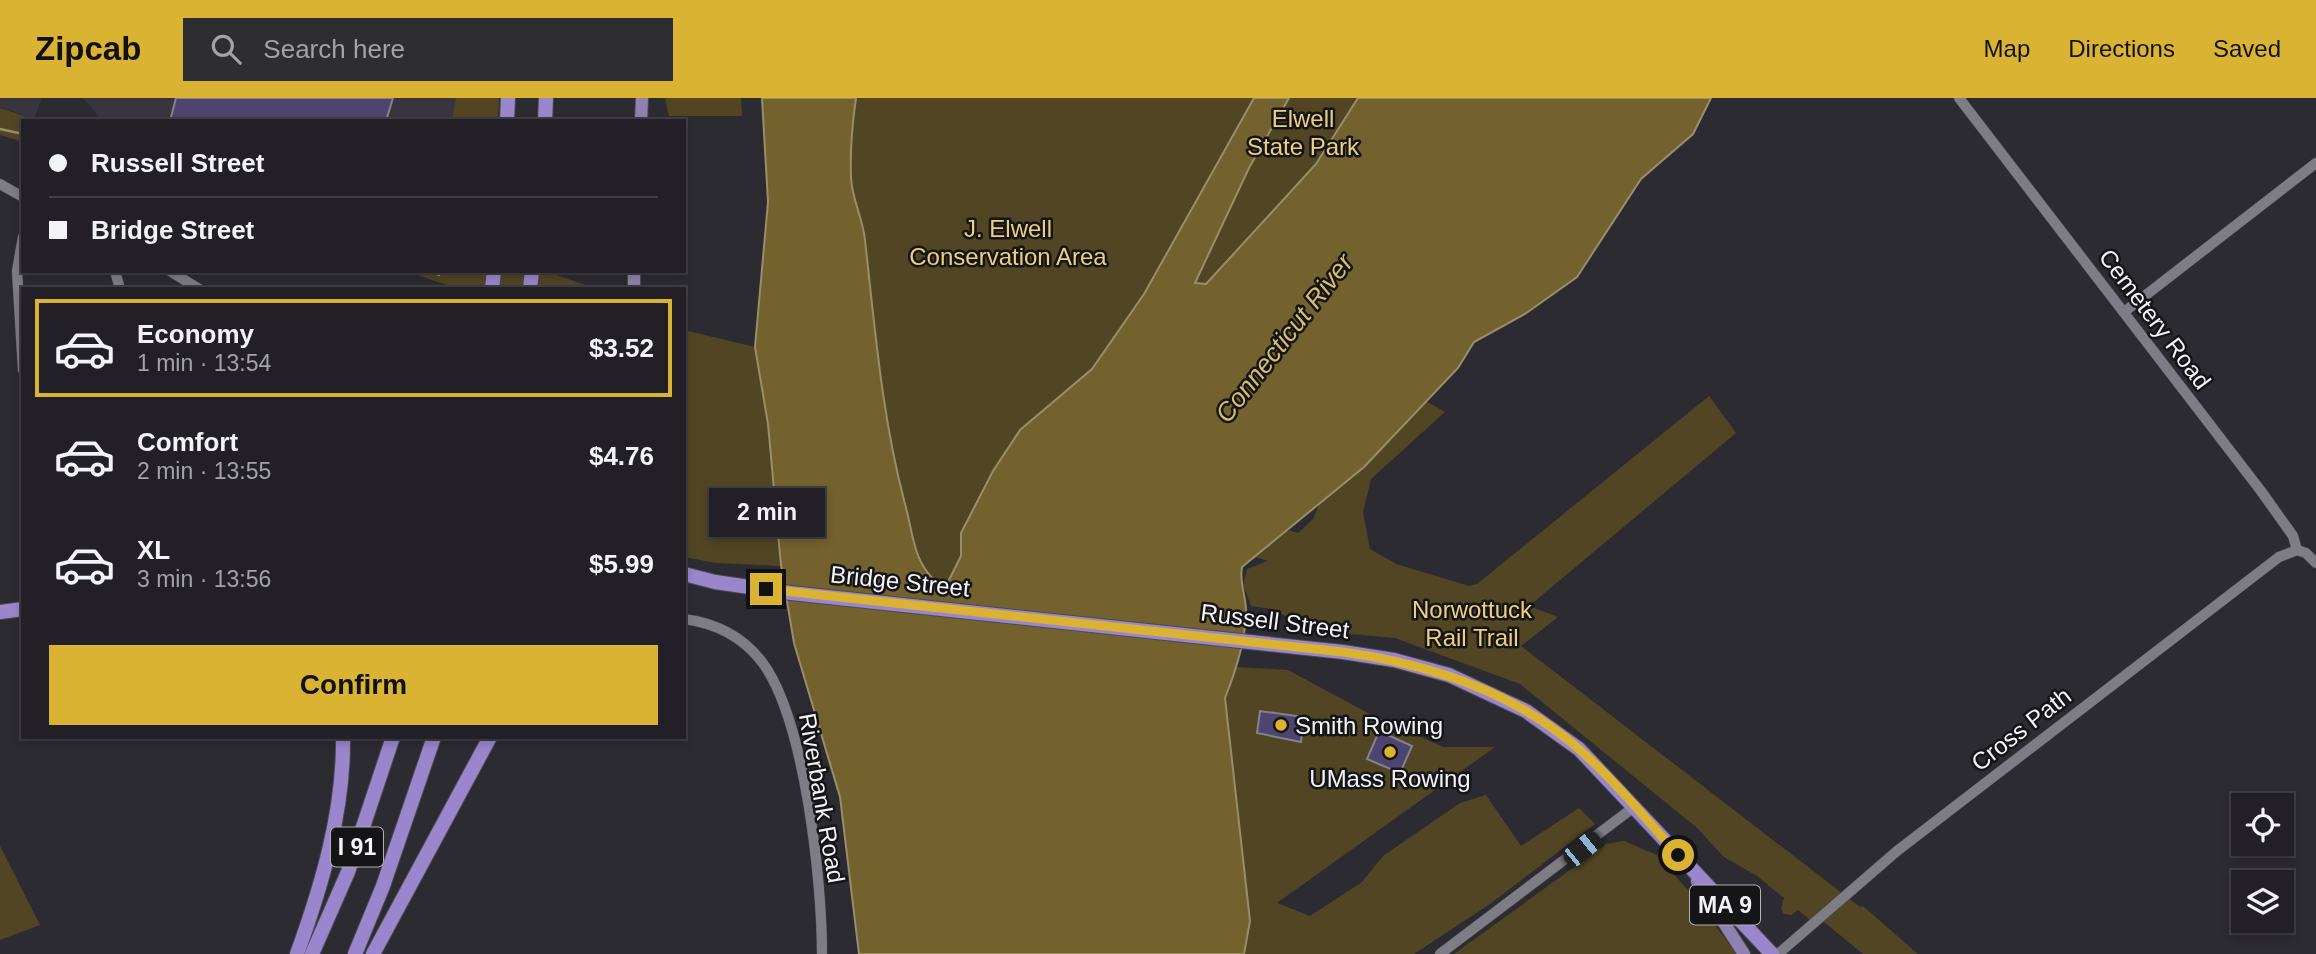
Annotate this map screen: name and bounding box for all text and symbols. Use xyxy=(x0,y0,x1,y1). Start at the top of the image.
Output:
search box xyxy=(183,18,673,81)
text: Zipcab xyxy=(35,30,141,67)
icon: search xyxy=(207,30,245,68)
text: Search here xyxy=(263,34,405,64)
text: Map xyxy=(1984,35,2030,62)
text: Directions xyxy=(2068,35,2175,62)
text: Saved xyxy=(2213,35,2281,62)
park label: Elwell State Park xyxy=(1247,105,1360,160)
text: Russell Street xyxy=(91,148,264,178)
text: Bridge Street xyxy=(91,215,254,245)
park label: J. Elwell Conservation Area xyxy=(909,215,1107,270)
street label: Cemetery Road xyxy=(2094,244,2216,394)
water label: Connecticut River xyxy=(1209,247,1360,428)
icon: car xyxy=(53,317,116,380)
text: Economy xyxy=(137,319,254,349)
text: $3.52 xyxy=(589,333,654,363)
text: 1 min · 13:54 xyxy=(137,350,271,376)
icon: car xyxy=(53,425,116,488)
text: Comfort xyxy=(137,427,238,457)
text: $4.76 xyxy=(589,441,654,471)
text: 2 min · 13:55 xyxy=(137,458,271,484)
callout: 2 min xyxy=(708,488,824,536)
text: 2 min xyxy=(737,499,797,525)
icon: car xyxy=(53,533,116,596)
text: XL xyxy=(137,535,170,565)
text: $5.99 xyxy=(589,549,654,579)
street label: Bridge Street xyxy=(829,560,971,602)
text: 3 min · 13:56 xyxy=(137,566,271,592)
route end xyxy=(750,573,782,605)
park label: Norwottuck Rail Trail xyxy=(1412,596,1533,651)
street label: Russell Street xyxy=(1199,598,1351,644)
button: Confirm xyxy=(49,645,658,725)
street label: Cross Path xyxy=(1966,682,2076,776)
street label: Riverbank Road xyxy=(794,711,850,885)
place label: Smith Rowing xyxy=(1295,712,1443,739)
marker: Smith Rowing xyxy=(1273,717,1289,733)
marker: UMass Rowing xyxy=(1382,744,1398,760)
place label: UMass Rowing xyxy=(1309,765,1471,792)
map controls xyxy=(2231,793,2294,933)
button: locate xyxy=(2231,793,2294,856)
road number: I 91 xyxy=(331,828,383,866)
car xyxy=(1560,828,1605,870)
route start xyxy=(1662,839,1694,871)
button: layers xyxy=(2231,870,2294,933)
road number: MA 9 xyxy=(1690,886,1760,925)

